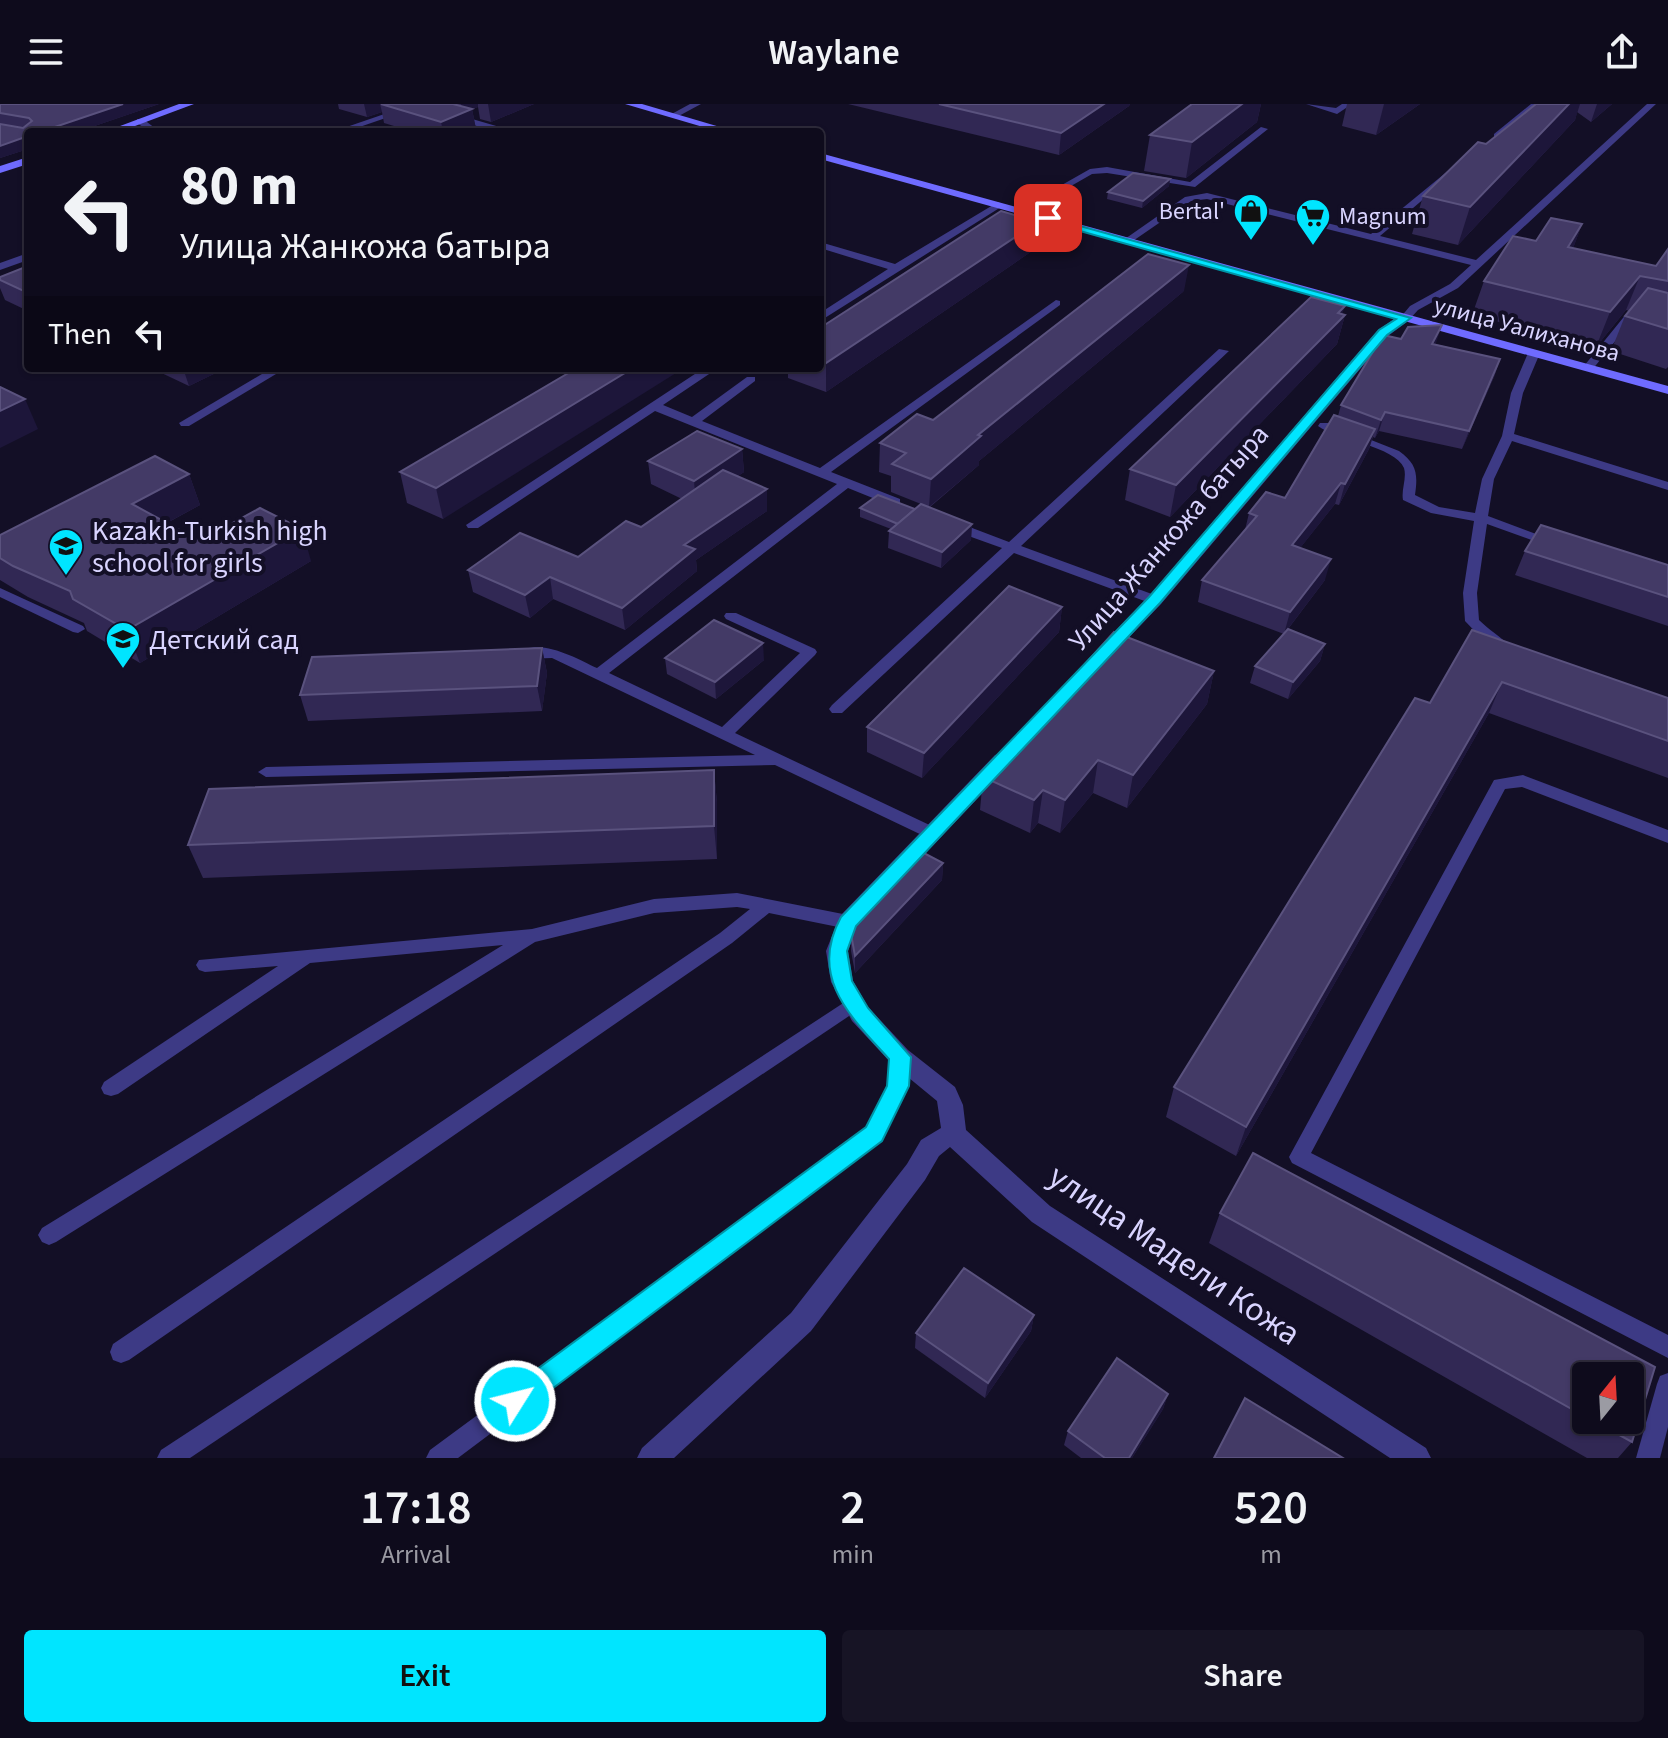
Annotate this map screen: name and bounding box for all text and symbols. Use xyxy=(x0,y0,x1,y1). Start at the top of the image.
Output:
text: Waylane xyxy=(768,27,900,78)
icon: menu xyxy=(24,30,68,74)
icon: share xyxy=(1600,30,1644,74)
text: 80 m xyxy=(180,147,298,226)
icon: left xyxy=(48,160,152,264)
pin xyxy=(1014,184,1082,252)
shop icon: Bertal' xyxy=(1232,192,1270,242)
place label: Bertal' xyxy=(1159,194,1225,229)
icon: arrive xyxy=(1026,196,1070,240)
supermarket icon: Magnum xyxy=(1294,197,1332,247)
place label: Magnum xyxy=(1339,199,1427,234)
text: Улица Жанкожа батыра xyxy=(180,221,551,272)
street label: улица Уалиханова xyxy=(1430,288,1624,371)
icon: left xyxy=(128,312,172,356)
text: Then xyxy=(48,313,112,356)
street label: Улица Жанкожа батыра xyxy=(1059,416,1278,660)
place label: Kazakh-Turkish high school for girls xyxy=(92,511,328,583)
school or university icon: Kazakh-Turkish high school for girls xyxy=(47,527,85,577)
school or university icon: Детский сад xyxy=(104,620,142,670)
place label: Детский сад xyxy=(149,620,299,660)
street label: улица Мадели Кожа xyxy=(1038,1152,1310,1358)
position arrow xyxy=(473,1359,557,1443)
north arrow xyxy=(1572,1362,1644,1434)
map controls xyxy=(1572,1362,1644,1434)
text: 17:18 xyxy=(360,1474,472,1542)
text: 2 xyxy=(841,1474,865,1542)
text: 520 xyxy=(1234,1474,1308,1542)
text: Arrival xyxy=(381,1536,451,1573)
text: min xyxy=(832,1536,874,1573)
text: m xyxy=(1260,1536,1282,1573)
button: Exit xyxy=(24,1630,826,1722)
button: Share xyxy=(842,1630,1644,1722)

